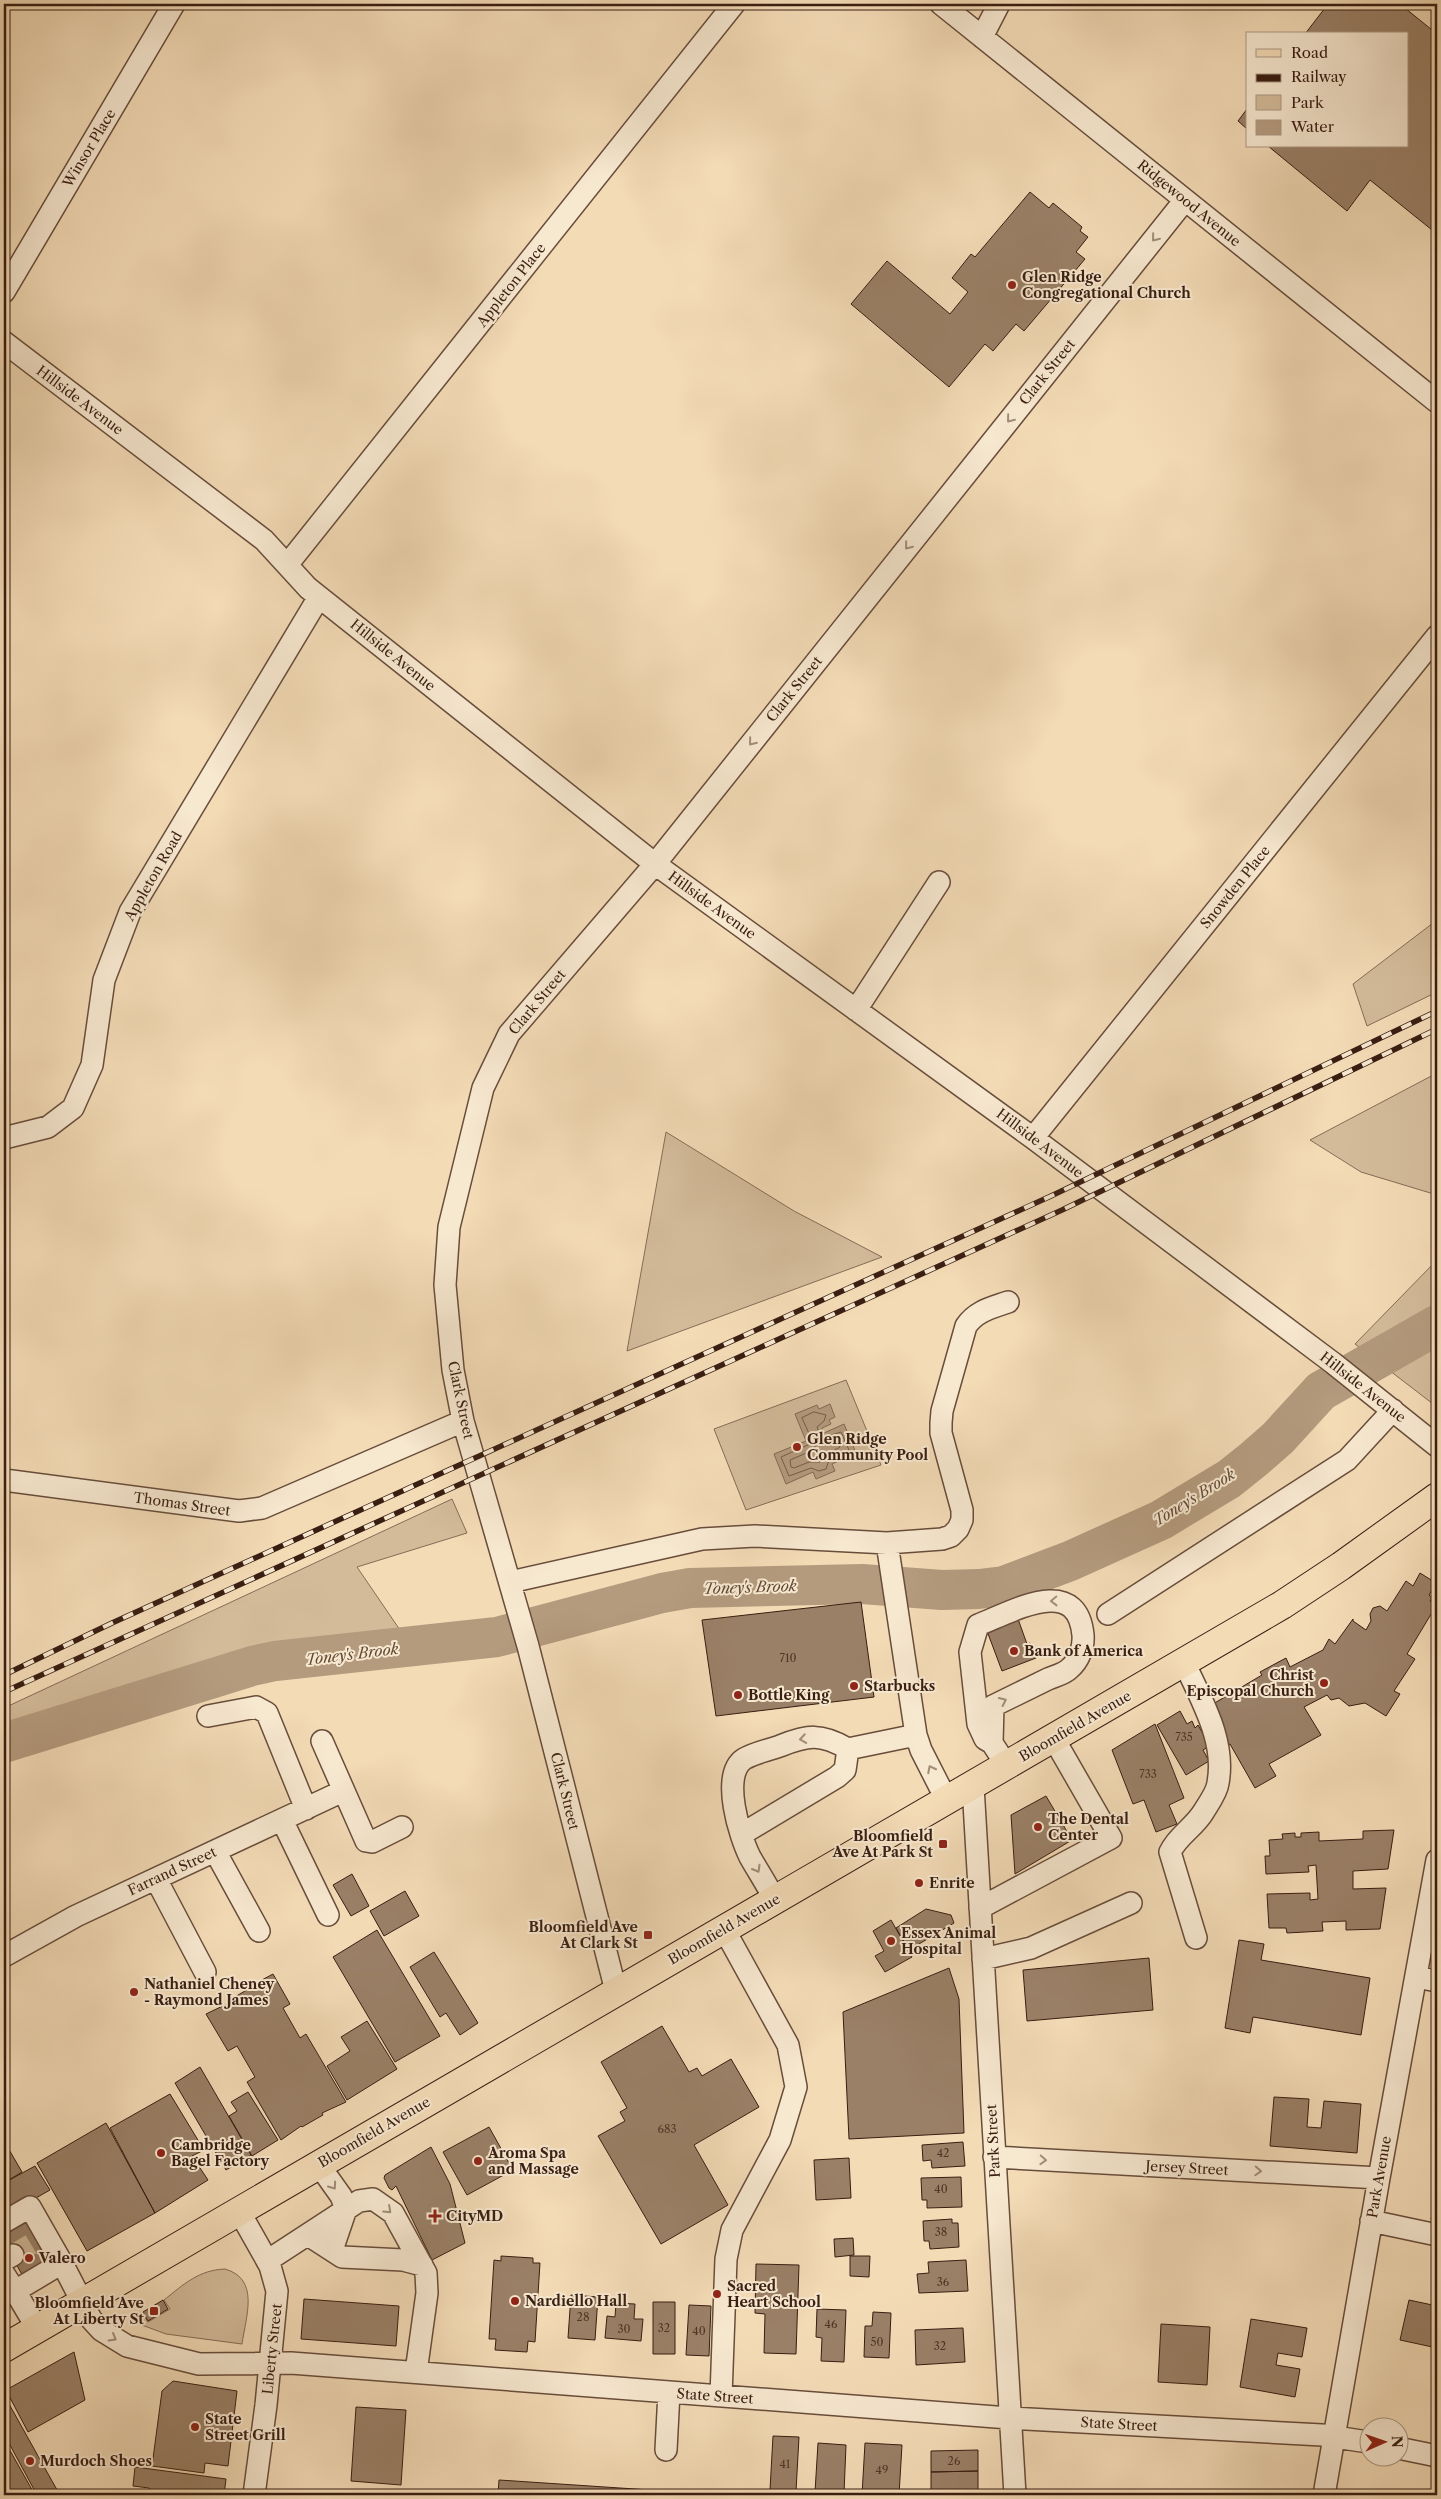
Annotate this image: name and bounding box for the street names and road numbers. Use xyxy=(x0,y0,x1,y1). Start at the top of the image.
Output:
street label: Winsor Place xyxy=(58,105,120,191)
street label: Ridgewood Avenue xyxy=(1134,156,1244,250)
street label: Appleton Place xyxy=(472,239,549,331)
street label: Clark Street xyxy=(1015,335,1079,409)
street label: Hillside Avenue xyxy=(33,361,127,439)
street label: Hillside Avenue xyxy=(347,615,439,695)
street label: Clark Street xyxy=(762,652,826,726)
street label: Appleton Road xyxy=(120,828,186,925)
street label: Snowden Place xyxy=(1196,842,1274,932)
street label: Hillside Avenue xyxy=(665,867,760,943)
street label: Clark Street xyxy=(505,966,569,1038)
street label: Hillside Avenue xyxy=(993,1104,1087,1182)
street label: Hillside Avenue xyxy=(1316,1348,1410,1426)
street label: Clark Street xyxy=(444,1359,478,1441)
street label: Thomas Street xyxy=(132,1488,232,1520)
street label: Bloomfield Avenue xyxy=(1016,1687,1134,1765)
street label: Clark Street xyxy=(547,1750,583,1832)
street label: Farrand Street xyxy=(125,1843,219,1899)
street label: Bloomfield Avenue xyxy=(665,1890,783,1968)
street label: Bloomfield Avenue xyxy=(315,2093,433,2171)
street label: Park Street xyxy=(982,2104,1004,2178)
street label: Park Avenue xyxy=(1363,2134,1395,2219)
street label: Jersey Street xyxy=(1143,2157,1229,2179)
street label: Liberty Street xyxy=(258,2303,286,2395)
street label: State Street xyxy=(676,2384,754,2408)
street label: State Street xyxy=(1080,2413,1158,2435)

